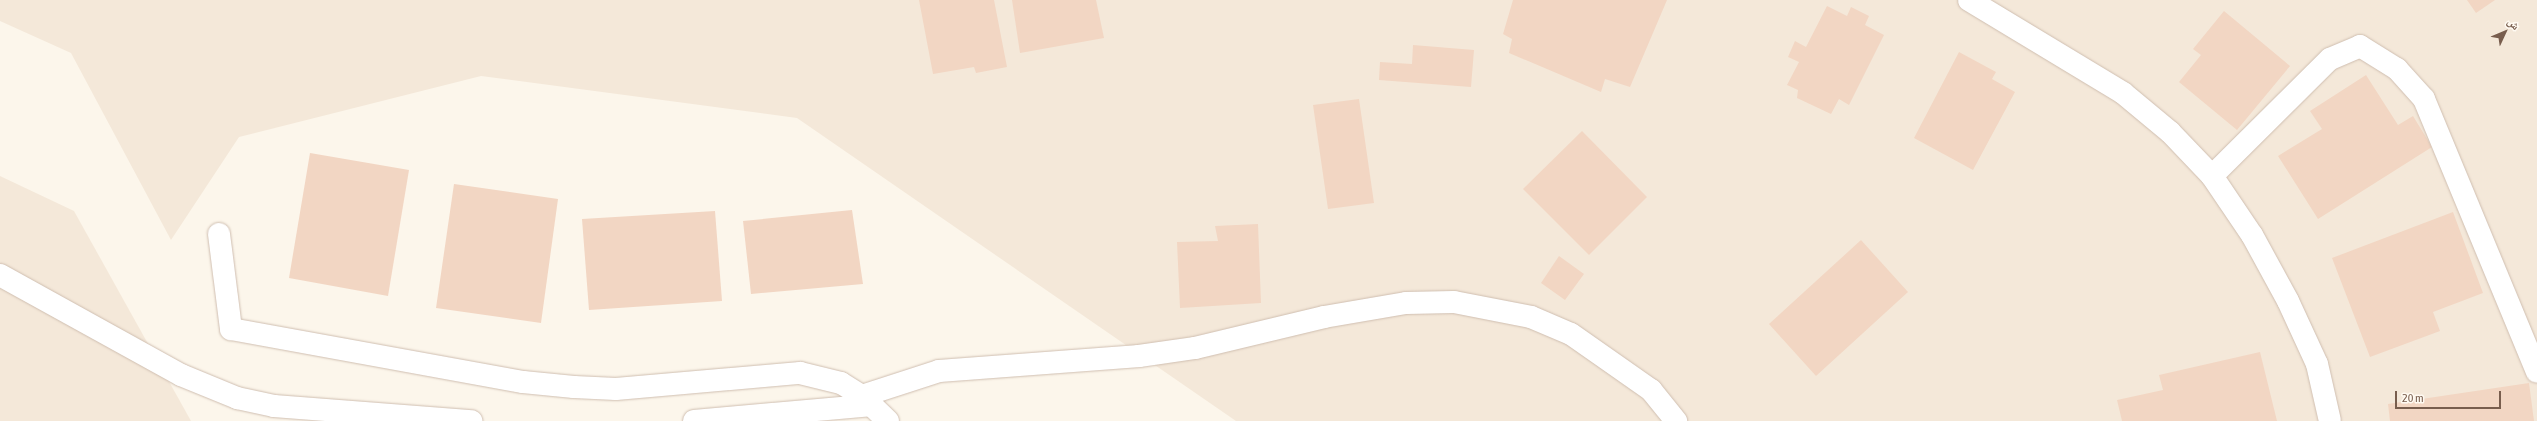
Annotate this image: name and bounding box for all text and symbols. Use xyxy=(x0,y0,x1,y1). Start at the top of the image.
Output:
north arrow xyxy=(2485,12,2525,52)
text: ش xyxy=(2505,15,2522,32)
scale bar xyxy=(2397,383,2503,409)
text: 20 m xyxy=(2402,391,2424,405)

